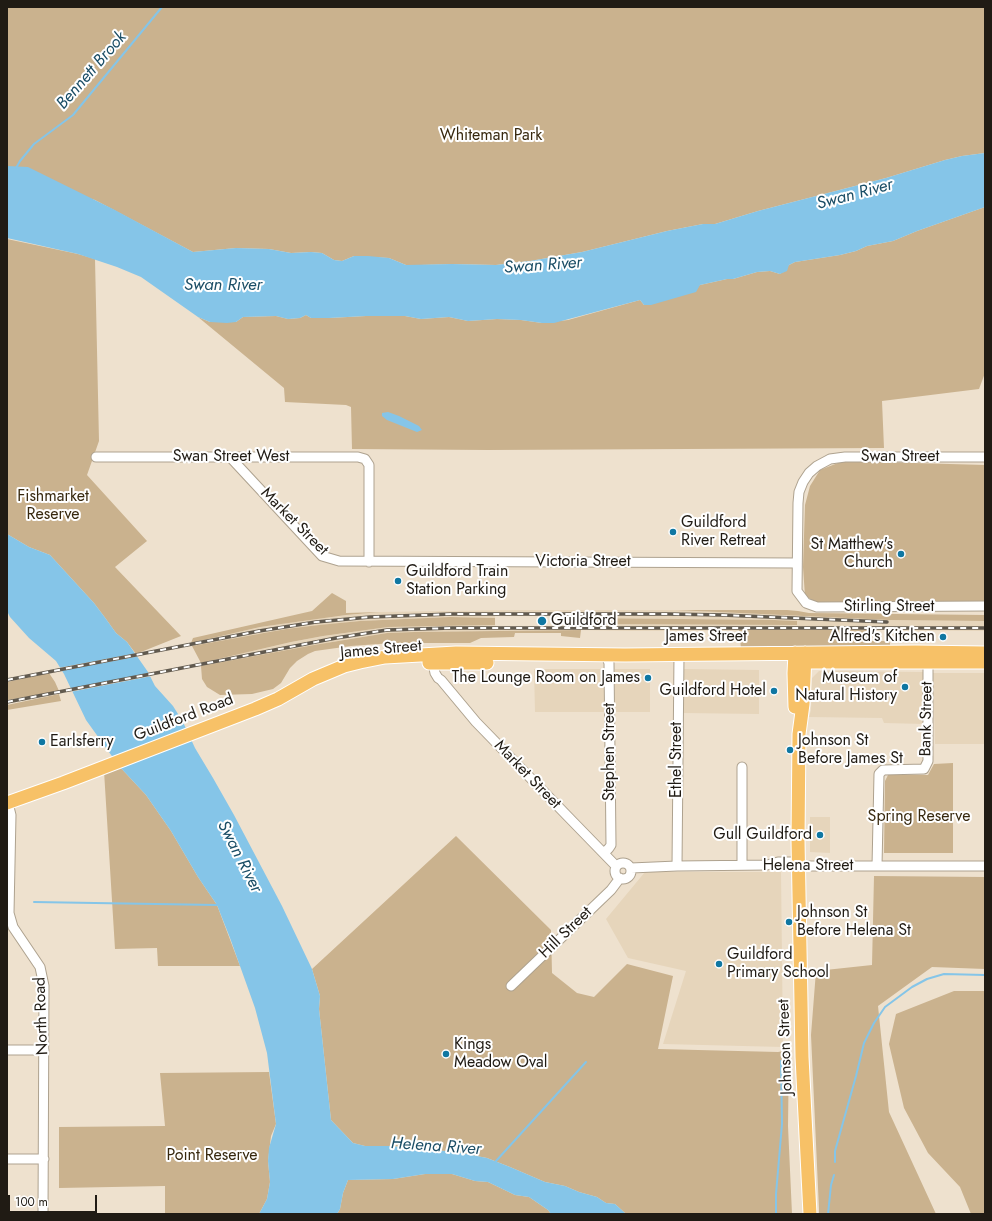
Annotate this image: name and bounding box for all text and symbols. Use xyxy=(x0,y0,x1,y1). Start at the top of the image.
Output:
water label: Bennett Brook xyxy=(53,28,131,114)
park label: Whiteman Park xyxy=(440,126,542,146)
water label: Swan River xyxy=(815,175,895,215)
water label: Swan River xyxy=(503,253,583,279)
water label: Swan River xyxy=(184,276,262,296)
street label: Swan Street West xyxy=(173,447,289,467)
street label: Swan Street xyxy=(861,447,939,467)
street label: Market Street xyxy=(256,484,332,560)
park label: Fishmarket Reserve xyxy=(17,487,89,525)
place label: Guildford River Retreat xyxy=(681,513,766,551)
marker: Guildford River Retreat xyxy=(668,527,678,537)
place label: St Matthew's Church xyxy=(811,535,893,573)
marker: St Matthew's Church xyxy=(896,549,906,559)
street label: Victoria Street xyxy=(535,552,631,572)
place label: Guildford Train Station Parking xyxy=(406,562,508,600)
marker: Guildford Train Station Parking xyxy=(393,576,403,586)
street label: Stirling Street xyxy=(844,597,934,617)
place label: Guildford xyxy=(551,611,617,631)
marker: Guildford xyxy=(536,615,548,627)
street label: James Street xyxy=(665,627,747,647)
place label: Alfred's Kitchen xyxy=(830,627,935,647)
marker: Alfred's Kitchen xyxy=(938,632,948,642)
street label: James Street xyxy=(339,637,423,663)
place label: The Lounge Room on James xyxy=(452,668,640,688)
place label: Museum of Natural History xyxy=(795,668,897,706)
marker: The Lounge Room on James xyxy=(643,673,653,683)
place label: Guildford Hotel xyxy=(660,681,766,701)
street label: Bank Street xyxy=(917,681,937,757)
marker: Museum of Natural History xyxy=(900,682,910,692)
marker: Guildford Hotel xyxy=(769,686,779,696)
street label: Guildford Road xyxy=(132,690,236,746)
street label: Stephen Street xyxy=(600,703,620,801)
street label: Ethel Street xyxy=(667,722,687,798)
place label: Johnson St Before James St xyxy=(798,731,903,769)
place label: Earlsferry xyxy=(50,732,113,752)
marker: Earlsferry xyxy=(37,737,47,747)
street label: Market Street xyxy=(490,737,564,813)
marker: Johnson St Before James St xyxy=(785,745,795,755)
park label: Spring Reserve xyxy=(868,807,970,827)
water label: Swan River xyxy=(212,818,266,896)
place label: Gull Guildford xyxy=(713,825,812,845)
marker: Gull Guildford xyxy=(815,830,825,840)
street label: Helena Street xyxy=(763,856,853,876)
street label: Hill Street xyxy=(536,903,596,963)
place label: Johnson St Before Helena St xyxy=(797,903,911,941)
marker: Johnson St Before Helena St xyxy=(784,917,794,927)
place label: Guildford Primary School xyxy=(727,945,829,983)
marker: Guildford Primary School xyxy=(714,959,724,969)
street label: North Road xyxy=(31,977,53,1055)
street label: Johnson Street xyxy=(775,999,797,1095)
place label: Kings Meadow Oval xyxy=(454,1035,547,1073)
marker: Kings Meadow Oval xyxy=(441,1049,451,1059)
water label: Helena River xyxy=(390,1134,482,1160)
park label: Point Reserve xyxy=(166,1146,258,1166)
scale bar xyxy=(10,1187,99,1213)
text: 100 m xyxy=(15,1193,48,1211)

